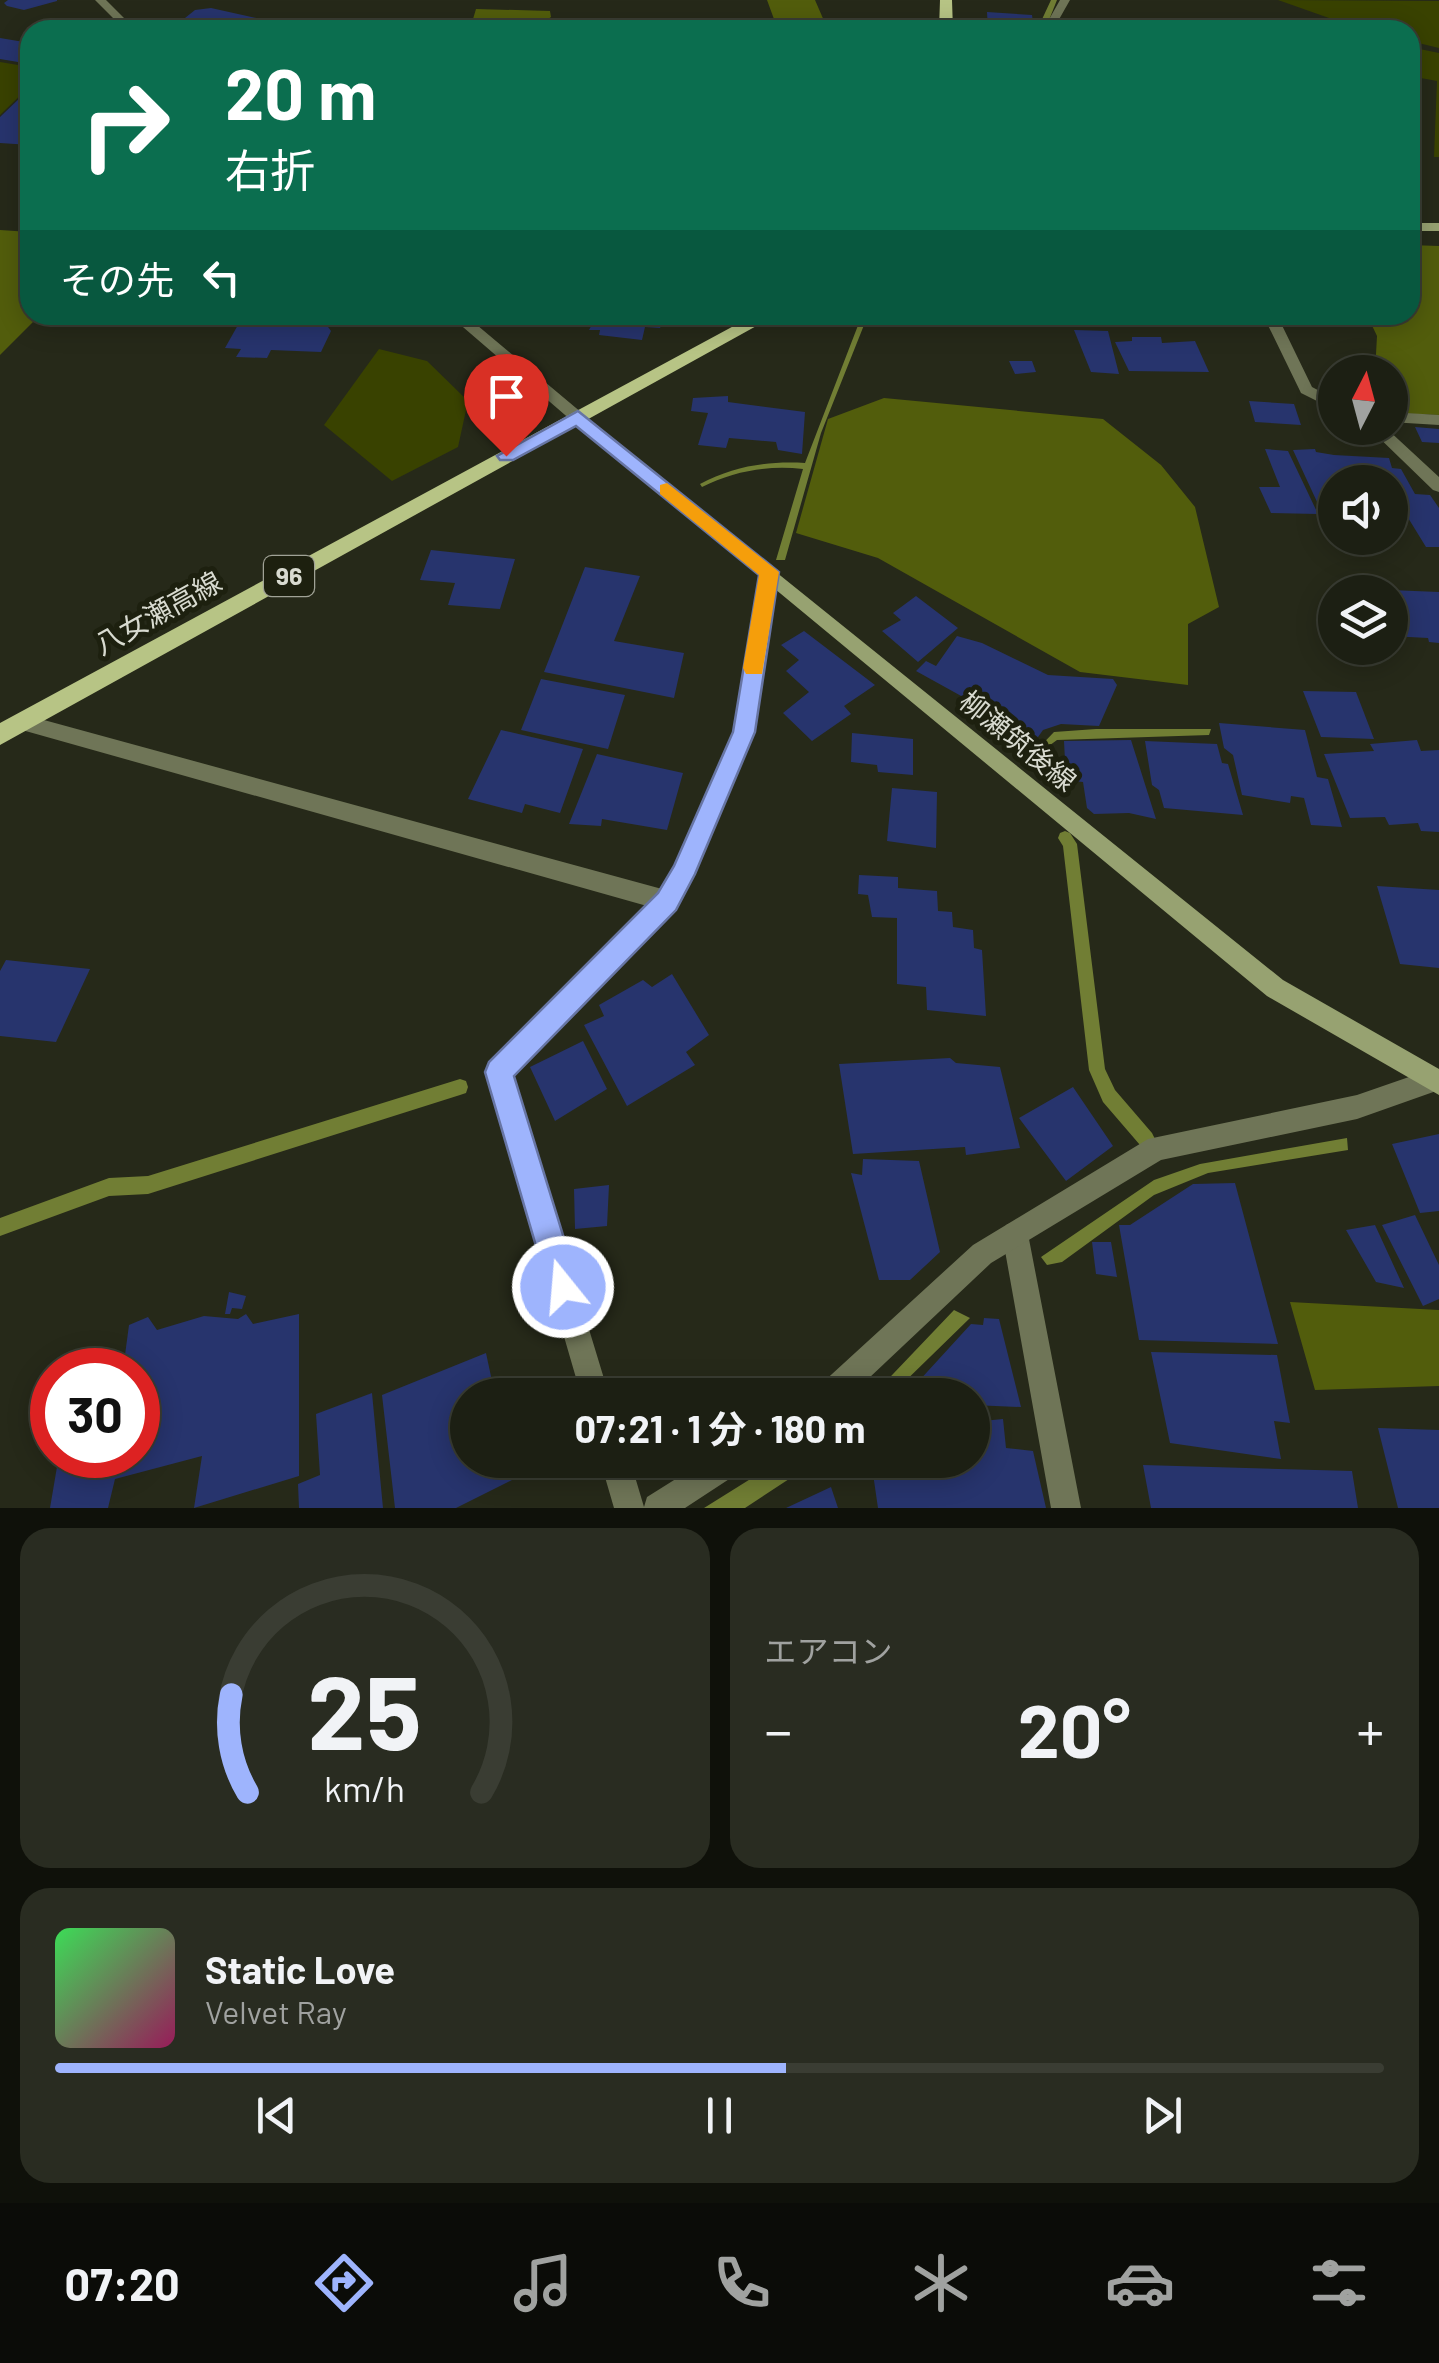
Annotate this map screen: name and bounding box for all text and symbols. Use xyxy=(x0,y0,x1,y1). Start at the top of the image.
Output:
text: 20 m xyxy=(225,50,377,134)
icon: right xyxy=(60,60,190,190)
text: 右折 xyxy=(225,142,315,196)
icon: left xyxy=(194,250,249,305)
text: その先 xyxy=(60,256,174,302)
pin xyxy=(464,354,549,457)
north arrow xyxy=(1318,355,1408,445)
map controls xyxy=(1318,355,1408,665)
icon: arrive xyxy=(479,369,534,424)
button: sound xyxy=(1318,465,1408,555)
road number: 96 xyxy=(264,556,314,596)
street label: 八女瀬高線 xyxy=(88,563,227,661)
button: layers xyxy=(1318,575,1408,665)
street label: 柳瀬筑後線 xyxy=(954,683,1084,797)
position arrow xyxy=(511,1235,615,1339)
speed limit sign: 30 xyxy=(30,1348,160,1478)
text: 07:21 · 1 分 · 180 m xyxy=(574,1405,866,1451)
text: エアコン xyxy=(765,1631,893,1669)
text: 25 xyxy=(308,1646,422,1771)
text: 20° xyxy=(1018,1683,1131,1773)
text: − xyxy=(765,1696,792,1762)
text: + xyxy=(1356,1696,1384,1762)
text: km/h xyxy=(324,1766,405,1809)
text: Static Love xyxy=(205,1946,395,1992)
text: Velvet Ray xyxy=(205,1992,347,2030)
icon: previous xyxy=(249,2088,304,2143)
icon: pause xyxy=(692,2088,747,2143)
icon: next xyxy=(1135,2088,1190,2143)
icon: directions xyxy=(309,2248,379,2318)
icon: music xyxy=(508,2248,578,2318)
icon: phone xyxy=(707,2248,777,2318)
icon: climate xyxy=(906,2248,976,2318)
icon: car xyxy=(1105,2248,1175,2318)
icon: filters xyxy=(1304,2248,1374,2318)
text: 07:20 xyxy=(65,2256,180,2310)

